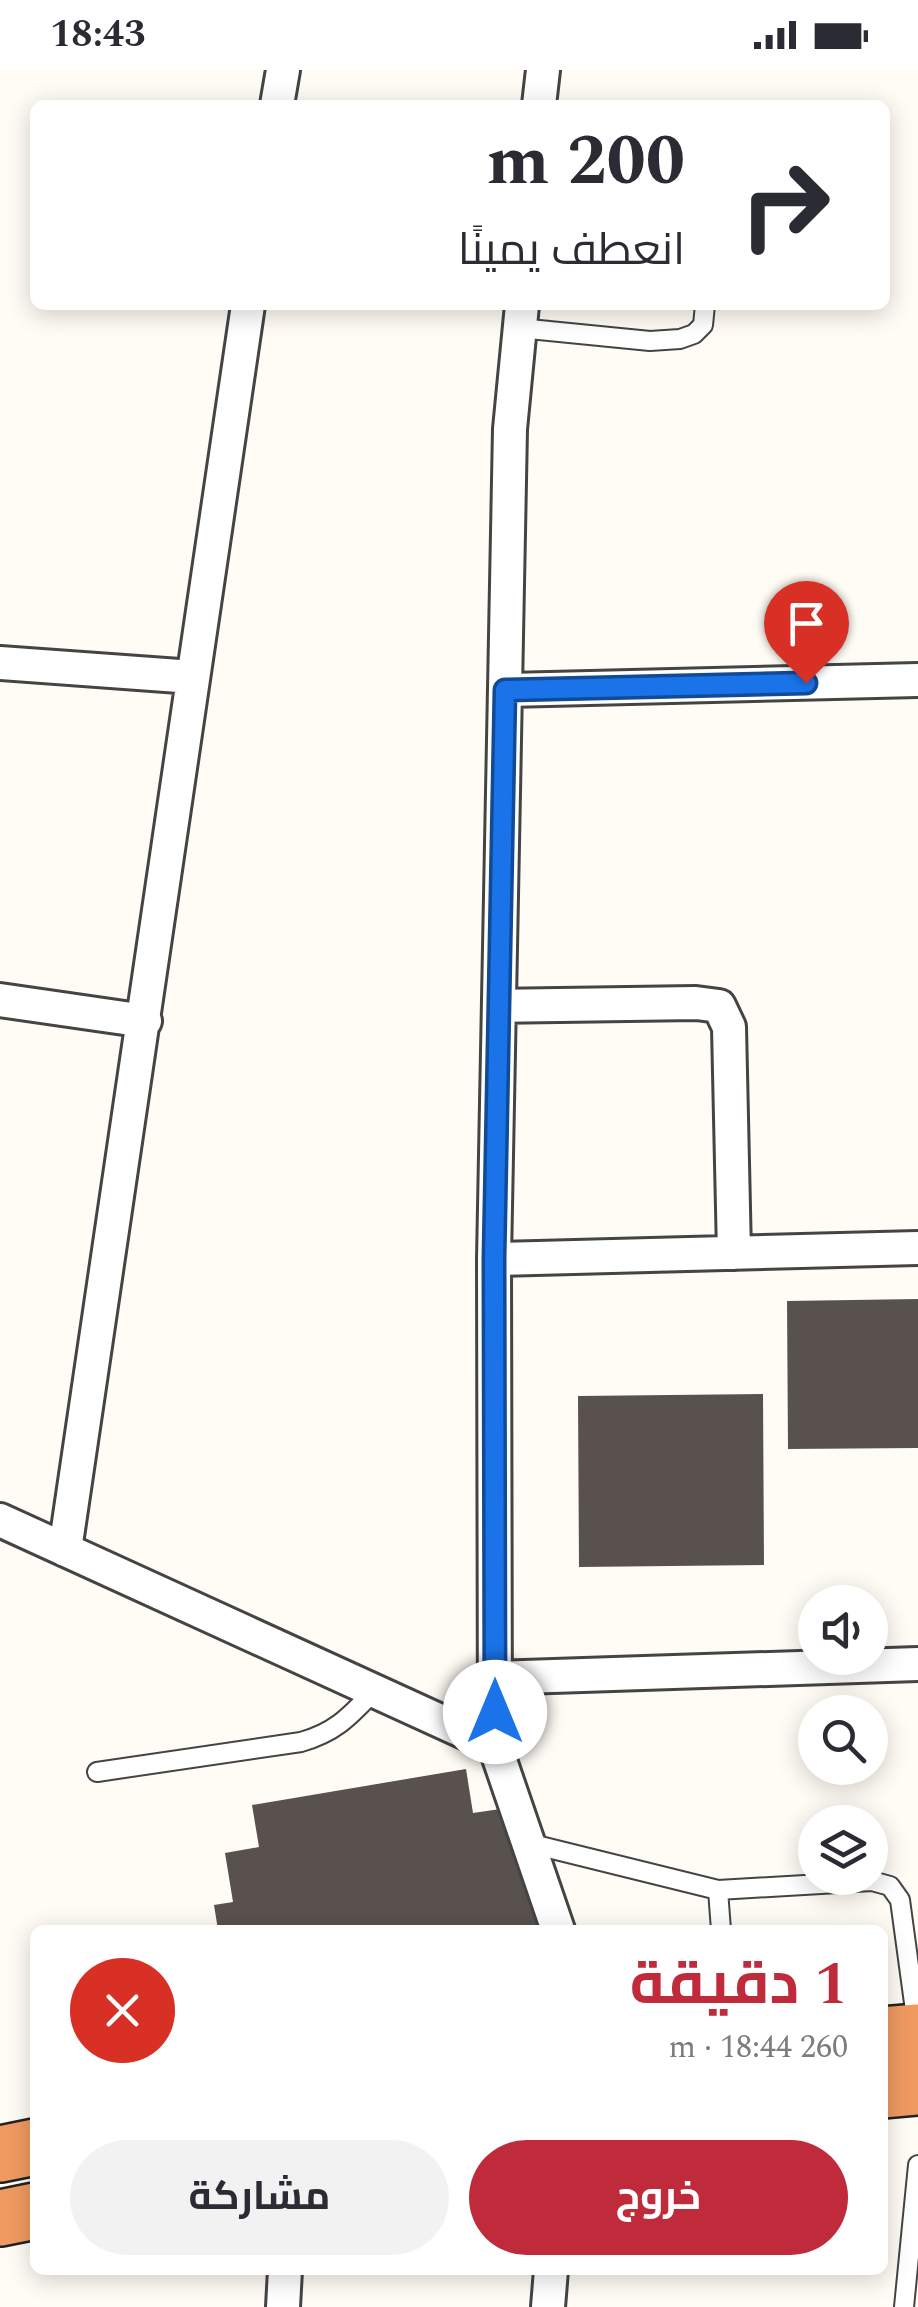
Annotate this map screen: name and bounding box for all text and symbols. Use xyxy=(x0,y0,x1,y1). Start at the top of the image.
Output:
text: 18:43 xyxy=(50,6,145,64)
text: 200 m xyxy=(487,109,685,215)
icon: right xyxy=(720,140,850,270)
text: انعطف يمينًا xyxy=(458,216,685,285)
pin xyxy=(764,581,849,684)
icon: arrive xyxy=(779,596,834,651)
map controls xyxy=(798,1585,888,1895)
button: sound xyxy=(798,1585,888,1675)
position arrow xyxy=(443,1660,547,1764)
button: search xyxy=(798,1695,888,1785)
button: layers xyxy=(798,1805,888,1895)
text: 1 دقيقة xyxy=(630,1939,848,2031)
button: close xyxy=(70,1958,175,2063)
text: 260 m · 18:44 xyxy=(668,2023,848,2072)
button: مشاركة xyxy=(70,2140,449,2255)
button: خروج xyxy=(469,2140,848,2255)

